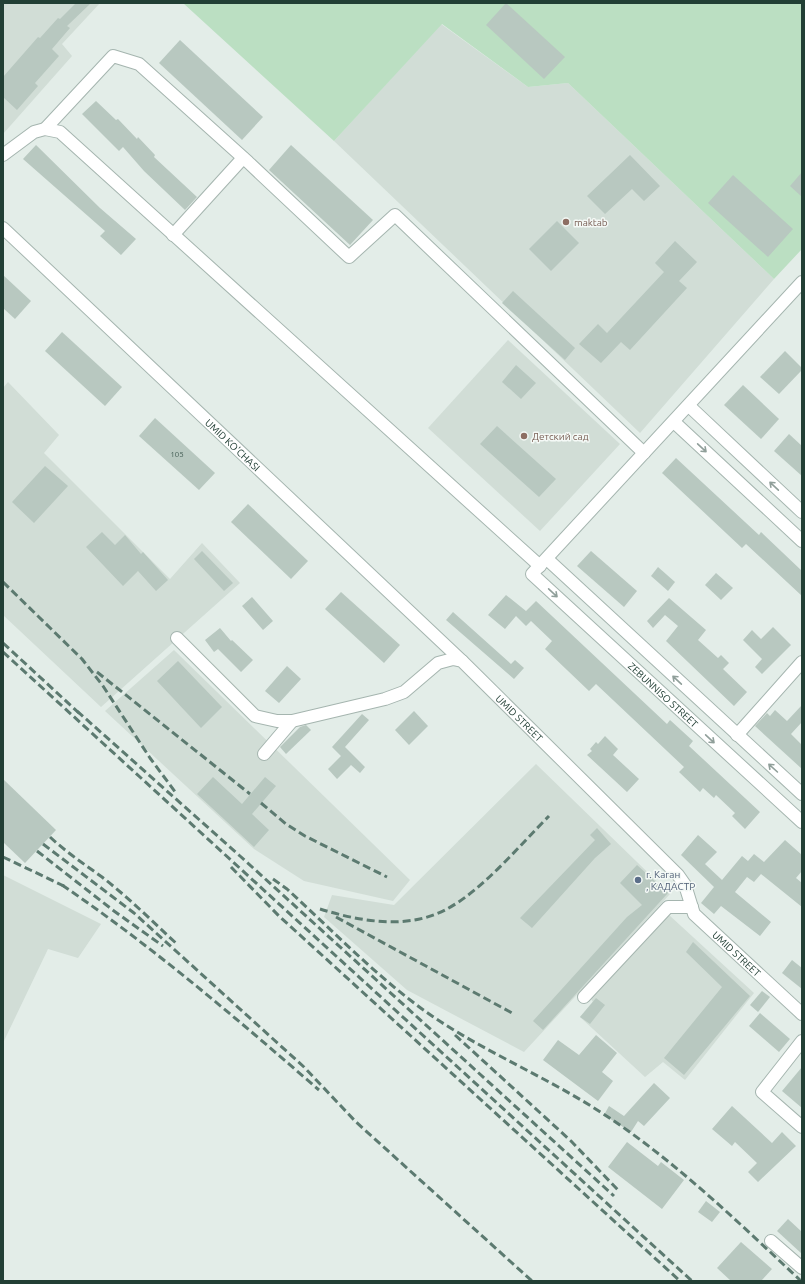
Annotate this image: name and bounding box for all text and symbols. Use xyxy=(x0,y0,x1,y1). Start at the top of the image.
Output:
marker: maktab xyxy=(561,217,571,227)
place label: maktab xyxy=(574,217,608,228)
street label: UMID KO'CHASI xyxy=(203,417,262,474)
marker: Детский сад xyxy=(519,431,529,441)
place label: Детский сад xyxy=(532,431,589,442)
one-way arrow xyxy=(697,444,707,453)
house number: 105 xyxy=(170,450,184,459)
one-way arrow xyxy=(769,482,779,491)
one-way arrow xyxy=(548,589,558,598)
street label: ZEBUNNISO STREET xyxy=(626,660,700,730)
one-way arrow xyxy=(673,676,683,685)
street label: UMID STREET xyxy=(493,693,545,744)
one-way arrow xyxy=(705,734,715,743)
one-way arrow xyxy=(768,763,778,773)
place label: г. Каган , КАДАСТР xyxy=(646,869,695,892)
marker: г. Каган , КАДАСТР xyxy=(633,875,643,885)
street label: UMID STREET xyxy=(710,929,763,979)

